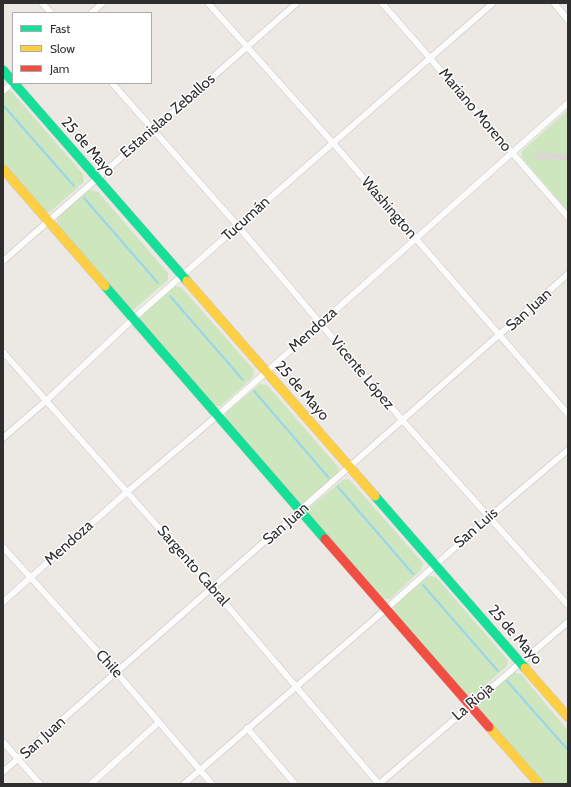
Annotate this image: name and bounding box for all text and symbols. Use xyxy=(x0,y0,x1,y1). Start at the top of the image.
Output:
legend xyxy=(12,12,152,84)
text: Fast xyxy=(50,21,70,36)
text: Slow xyxy=(50,41,75,56)
text: Jam xyxy=(50,61,69,76)
street label: Mariano Moreno xyxy=(435,65,515,155)
street label: Estanislao Zeballos xyxy=(117,70,219,162)
street label: 25 de Mayo xyxy=(57,113,119,181)
street label: Washington xyxy=(357,173,421,243)
street label: Tucumán xyxy=(218,193,274,245)
street label: San Juan xyxy=(503,285,555,335)
street label: Mendoza xyxy=(285,304,341,356)
street label: Vicente López xyxy=(326,333,398,413)
street label: 25 de Mayo xyxy=(271,357,333,425)
street label: San Juan xyxy=(259,499,313,549)
street label: San Luis xyxy=(450,504,502,552)
street label: Mendoza xyxy=(41,517,97,569)
street label: Sargento Cabral xyxy=(153,522,233,610)
street label: 25 de Mayo xyxy=(484,601,546,669)
street label: Chile xyxy=(92,646,126,682)
street label: La Rioja xyxy=(449,679,497,725)
street label: San Juan xyxy=(17,713,69,763)

